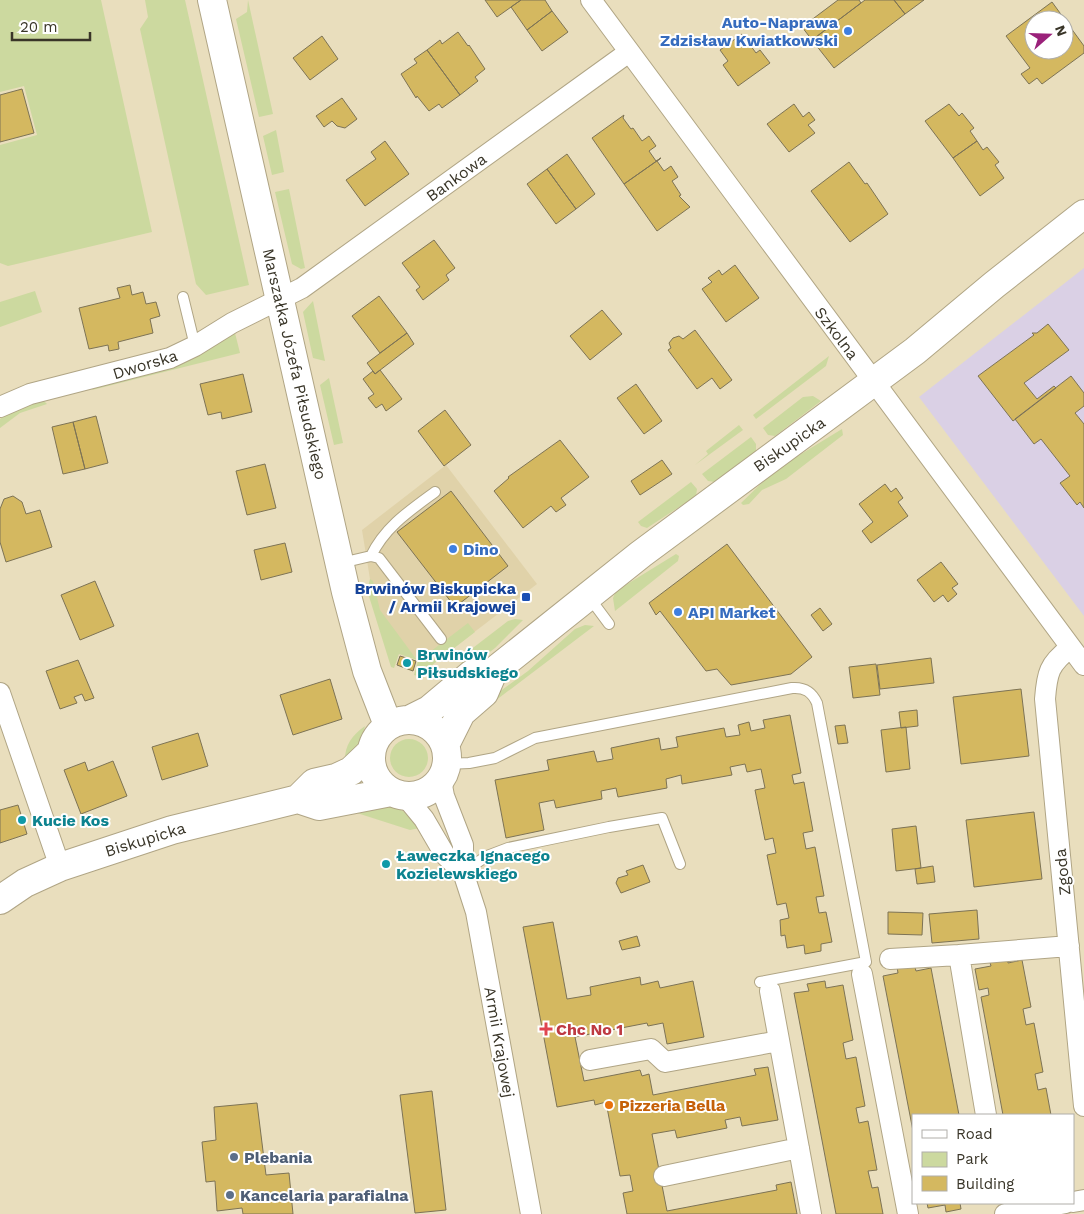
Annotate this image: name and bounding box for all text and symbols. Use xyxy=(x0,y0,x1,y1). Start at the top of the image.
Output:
scale bar xyxy=(12,10,90,42)
north arrow xyxy=(1024,10,1074,60)
place label: Auto-Naprawa Zdzisław Kwiatkowski xyxy=(660,13,839,50)
text: 20 m xyxy=(20,18,58,36)
text: N xyxy=(1052,23,1071,38)
marker: Auto-Naprawa Zdzisław Kwiatkowski xyxy=(842,25,854,37)
street label: Bankowa xyxy=(422,149,490,206)
street label: Marszałka Józefa Piłsudskiego xyxy=(259,247,330,482)
street label: Szkolna xyxy=(811,303,863,363)
street label: Dworska xyxy=(110,346,180,383)
street label: Biskupicka xyxy=(750,413,829,476)
place label: Dino xyxy=(463,540,499,559)
marker: Dino xyxy=(447,543,459,555)
place label: Brwinów Biskupicka / Armii Krajowej xyxy=(354,579,517,616)
marker: Brwinów Biskupicka / Armii Krajowej xyxy=(520,591,532,603)
place label: API Market xyxy=(688,603,776,622)
marker: API Market xyxy=(672,606,684,618)
place label: Brwinów Piłsudskiego xyxy=(417,645,519,682)
marker: Brwinów Piłsudskiego xyxy=(401,657,413,669)
place label: Kucie Kos xyxy=(32,811,109,830)
marker: Kucie Kos xyxy=(16,814,28,826)
street label: Biskupicka xyxy=(103,818,188,861)
place label: Ławeczka Ignacego Kozielewskiego xyxy=(396,846,550,883)
street label: Zgoda xyxy=(1051,847,1074,896)
marker: Ławeczka Ignacego Kozielewskiego xyxy=(380,858,392,870)
street label: Armii Krajowej xyxy=(480,985,519,1099)
place label: Chc No 1 xyxy=(556,1020,623,1039)
marker: Chc No 1 xyxy=(540,1023,552,1035)
place label: Pizzeria Bella xyxy=(619,1096,726,1115)
marker: Pizzeria Bella xyxy=(603,1099,615,1111)
legend xyxy=(912,1114,1074,1204)
text: Road xyxy=(956,1125,993,1143)
place label: Plebania xyxy=(244,1148,313,1167)
text: Park xyxy=(956,1150,989,1168)
marker: Plebania xyxy=(228,1151,240,1163)
text: Building xyxy=(956,1175,1014,1193)
place label: Kancelaria parafialna xyxy=(240,1186,409,1205)
marker: Kancelaria parafialna xyxy=(224,1189,236,1201)

